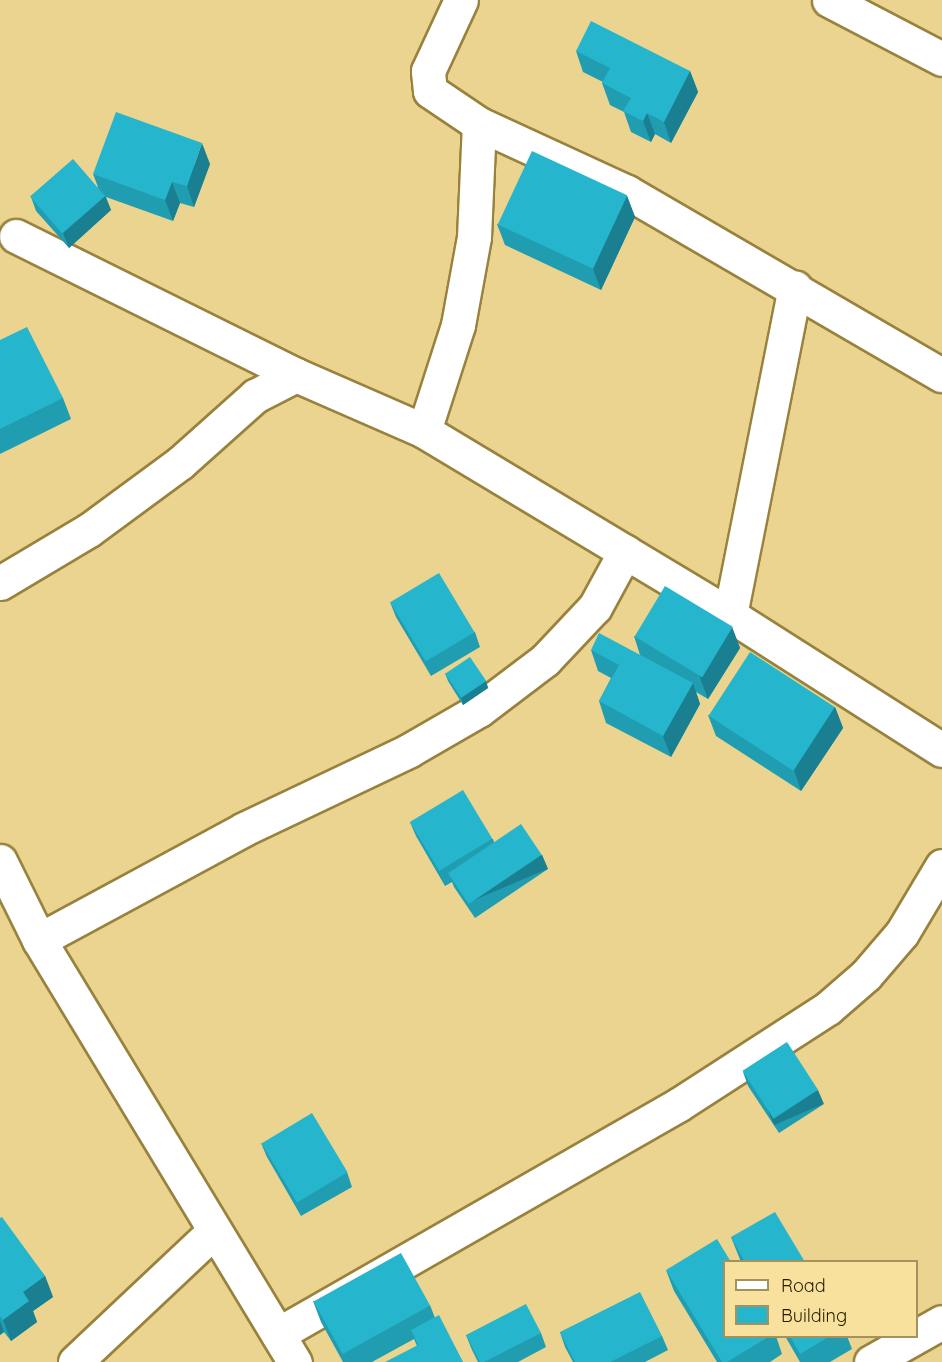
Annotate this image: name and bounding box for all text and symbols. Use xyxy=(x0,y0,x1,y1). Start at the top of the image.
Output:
legend xyxy=(723,1260,918,1338)
text: Road xyxy=(781,1274,826,1297)
text: Building xyxy=(781,1304,847,1327)

